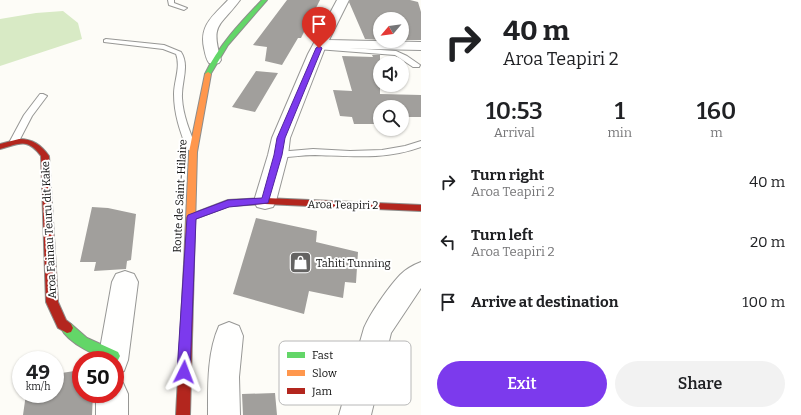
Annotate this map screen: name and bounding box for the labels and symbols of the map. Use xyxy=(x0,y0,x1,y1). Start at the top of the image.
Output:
pin xyxy=(302,7.0,336,48)
north arrow xyxy=(373,12,409,48)
street label: Route de Saint-Hilaire xyxy=(171,139,189,253)
street label: Aroa Fainau Teuru dit Kake xyxy=(39,161,59,299)
street label: Aroa Teapiri 2 xyxy=(308,198,378,212)
shop icon: Tahiti Tunning xyxy=(287,250,313,276)
place label: Tahiti Tunning xyxy=(316,257,391,270)
legend xyxy=(279,341,411,405)
text: Fast xyxy=(312,349,333,362)
speed limit sign: 50 xyxy=(72,351,124,403)
position arrow xyxy=(163,351,205,393)
text: Slow xyxy=(312,367,337,380)
text: Jam xyxy=(311,385,332,398)

